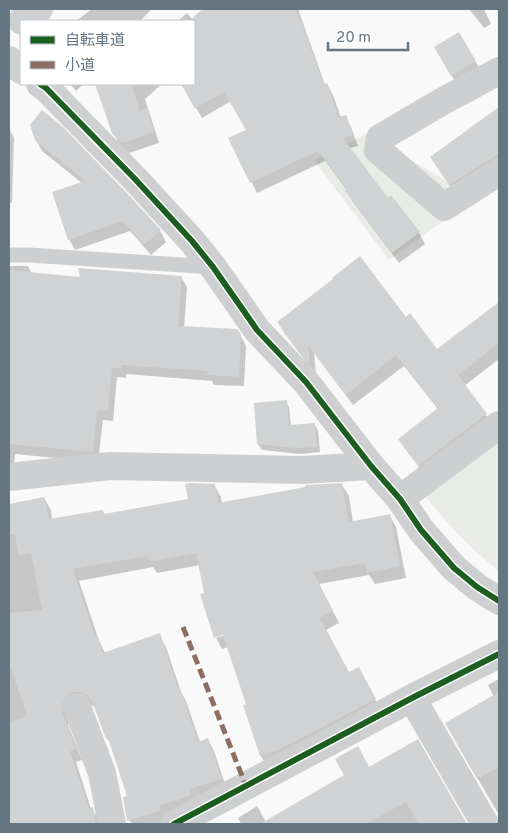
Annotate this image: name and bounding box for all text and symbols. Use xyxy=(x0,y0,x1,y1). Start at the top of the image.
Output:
legend xyxy=(20,20,195,85)
scale bar xyxy=(328,20,408,52)
text: 20 m xyxy=(336,29,371,48)
text: 自転車道 xyxy=(65,32,125,51)
text: 小道 xyxy=(65,57,95,76)

